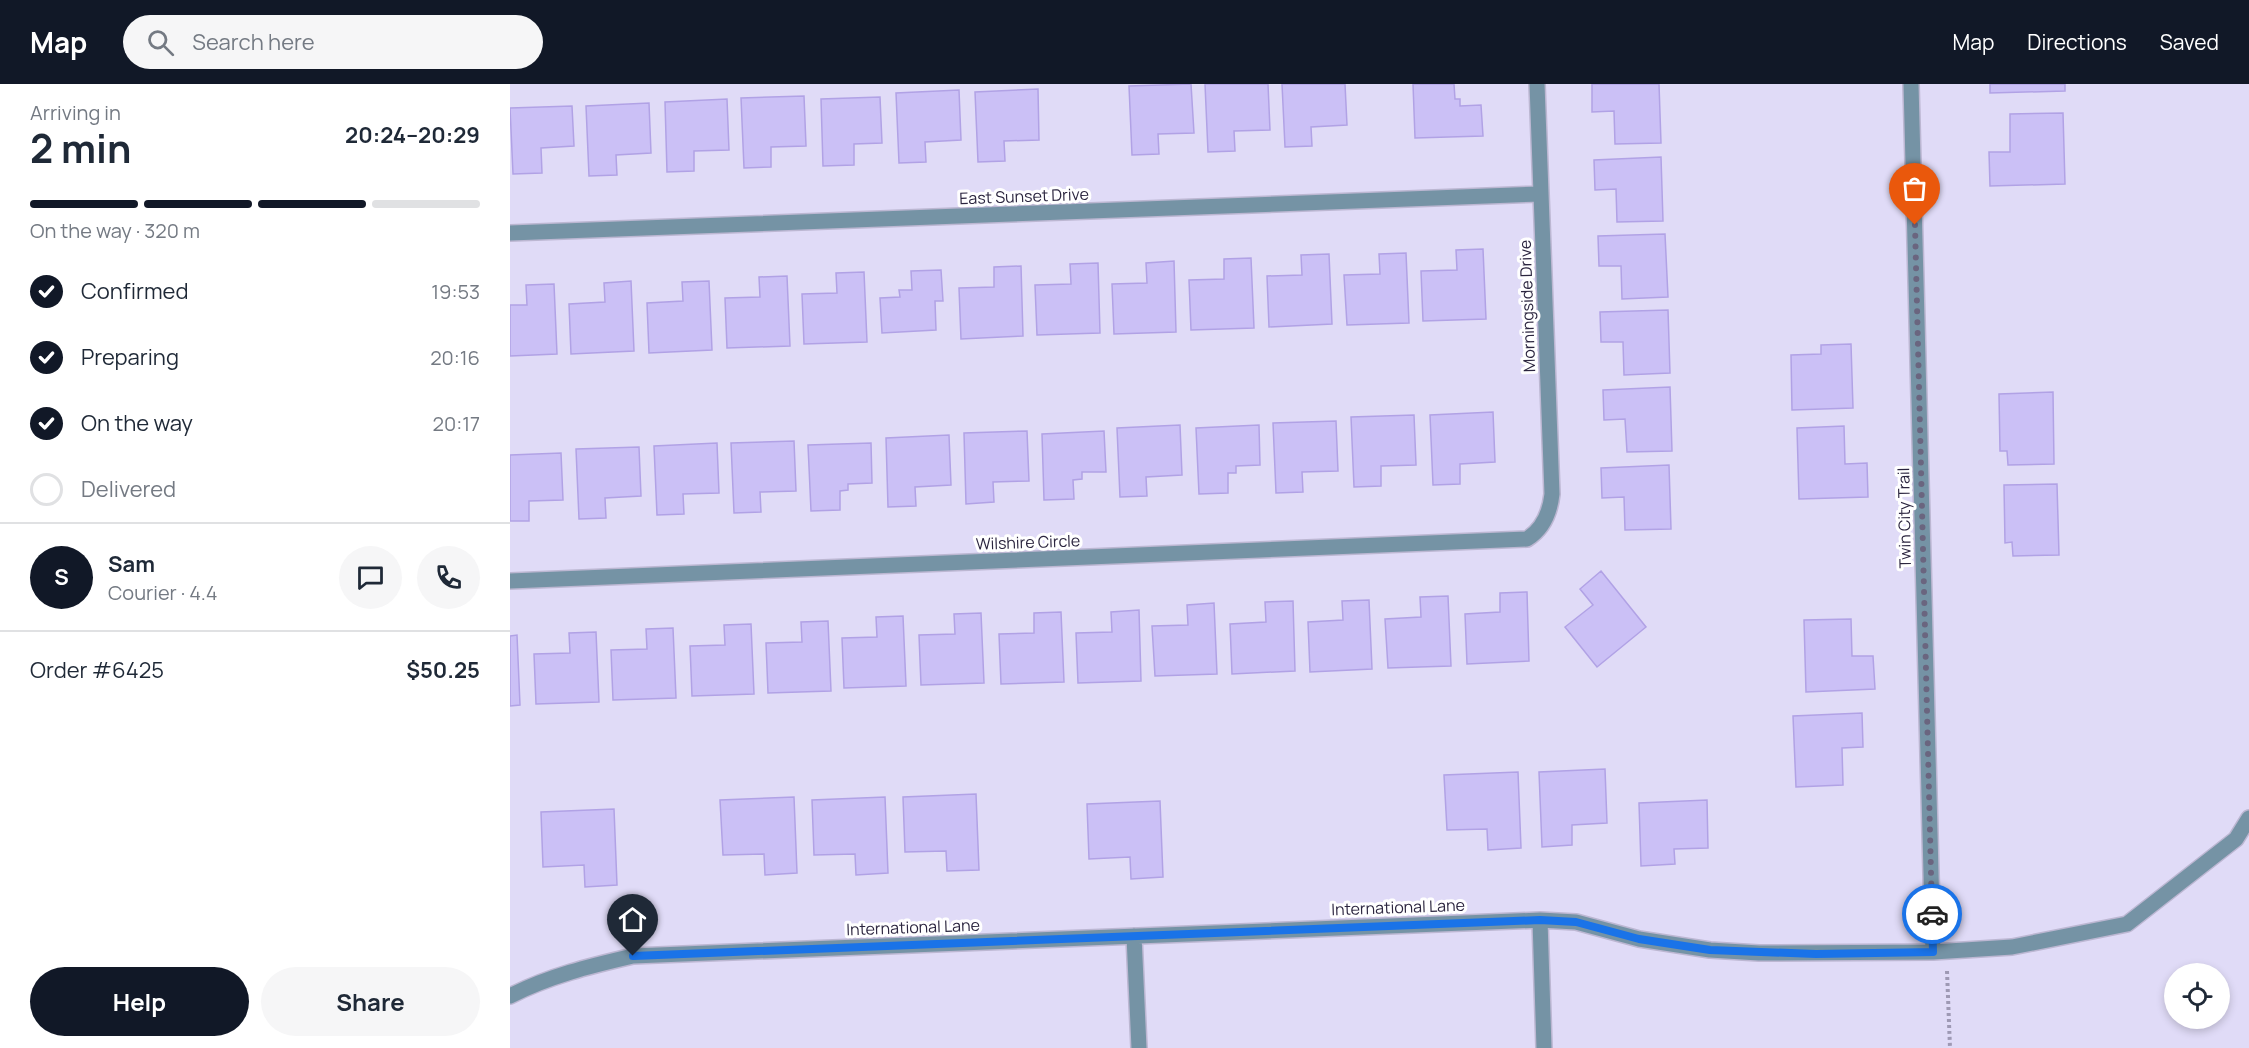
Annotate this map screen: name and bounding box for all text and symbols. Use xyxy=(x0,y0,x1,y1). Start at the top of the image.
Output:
search box xyxy=(123,15,543,69)
text: Map xyxy=(30,23,87,61)
icon: search xyxy=(144,26,177,59)
text: Search here xyxy=(192,27,315,57)
text: Map xyxy=(1953,28,1994,56)
text: Directions xyxy=(2027,28,2127,56)
text: Saved xyxy=(2160,28,2219,56)
text: Arriving in xyxy=(30,99,121,126)
text: 20:24–20:29 xyxy=(345,120,480,150)
text: 2 min xyxy=(30,121,131,175)
pin xyxy=(1889,163,1940,225)
icon: bag xyxy=(1898,172,1931,205)
street label: East Sunset Drive xyxy=(959,183,1089,209)
text: On the way · 320 m xyxy=(30,217,200,244)
street label: Morningside Drive xyxy=(1514,239,1540,373)
icon: check xyxy=(30,275,63,308)
text: Confirmed xyxy=(81,276,189,306)
text: 19:53 xyxy=(431,278,480,305)
icon: check xyxy=(30,341,63,374)
text: Preparing xyxy=(81,342,179,372)
text: 20:16 xyxy=(430,344,480,371)
icon: check xyxy=(30,407,63,440)
text: On the way xyxy=(81,408,193,438)
text: 20:17 xyxy=(433,410,480,437)
street label: Twin City Trail xyxy=(1892,467,1916,569)
text: Delivered xyxy=(81,474,176,504)
street label: Wilshire Circle xyxy=(975,529,1081,555)
button: chat xyxy=(339,546,402,609)
button: phone xyxy=(417,546,480,609)
text: Sam xyxy=(108,549,155,579)
text: S xyxy=(54,562,69,592)
text: Courier · 4.4 xyxy=(108,579,218,606)
text: Order #6425 xyxy=(30,655,164,685)
text: $50.25 xyxy=(406,655,480,685)
courier xyxy=(1902,884,1962,944)
pin xyxy=(607,894,658,956)
street label: International Lane xyxy=(1331,894,1465,920)
icon: car xyxy=(1916,898,1949,931)
icon: home xyxy=(616,903,649,936)
street label: International Lane xyxy=(846,914,980,940)
map controls xyxy=(2164,963,2230,1029)
button: locate xyxy=(2164,963,2230,1029)
button: Help xyxy=(30,967,249,1036)
button: Share xyxy=(261,967,480,1036)

